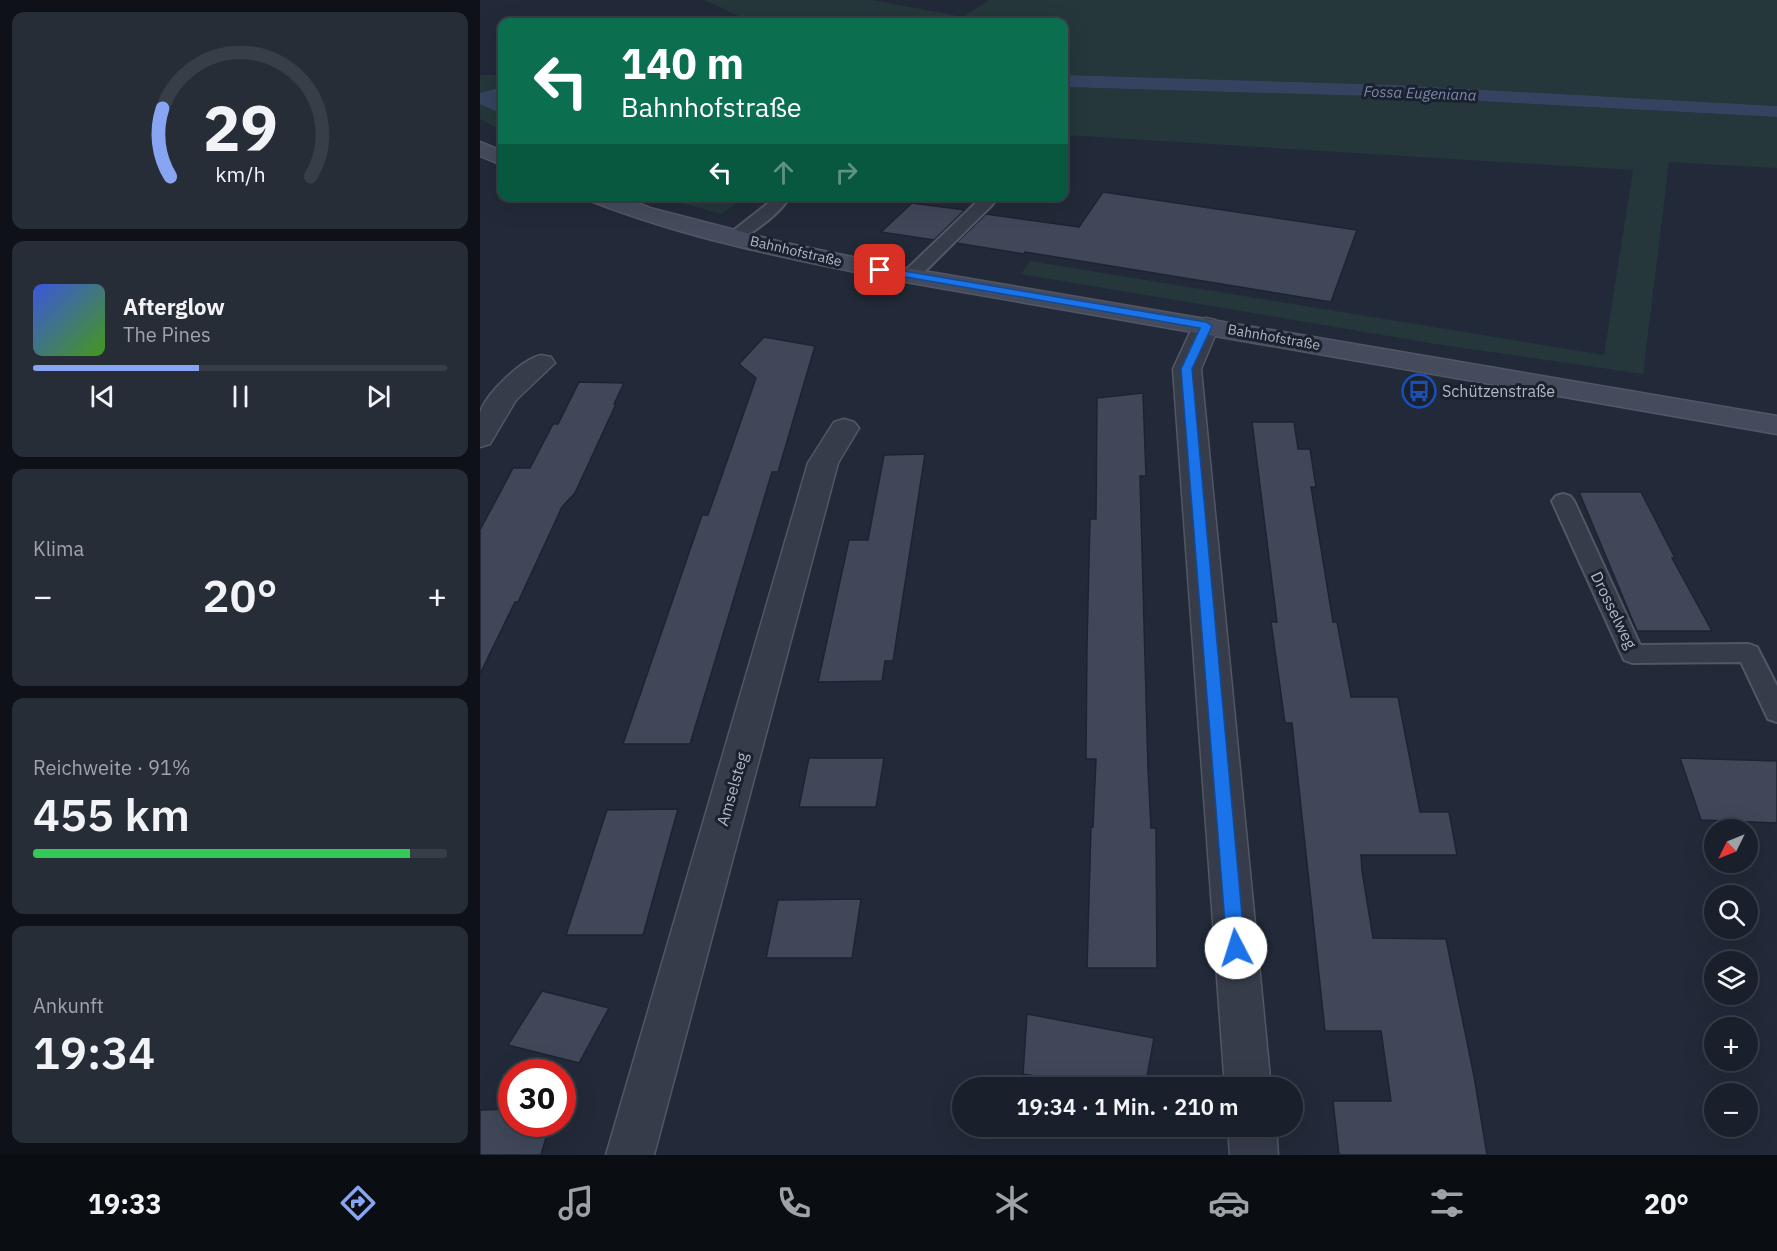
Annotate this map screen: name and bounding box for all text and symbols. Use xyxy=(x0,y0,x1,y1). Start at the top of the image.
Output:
text: 140 m xyxy=(621,36,744,91)
icon: left xyxy=(522,42,600,120)
water label: Fossa Eugeniana xyxy=(1363,82,1477,104)
text: 29 xyxy=(203,87,277,168)
text: Bahnhofstraße xyxy=(621,89,802,124)
icon: left xyxy=(704,156,737,189)
icon: ahead xyxy=(767,156,800,189)
icon: right xyxy=(830,156,863,189)
text: km/h xyxy=(215,161,265,189)
street label: Bahnhofstraße xyxy=(748,232,844,270)
pin xyxy=(854,244,905,295)
icon: arrive xyxy=(863,253,896,286)
text: Afterglow xyxy=(123,292,225,321)
street label: Bahnhofstraße xyxy=(1226,320,1322,354)
text: The Pines xyxy=(123,321,211,348)
bus stop icon: Schützenstraße xyxy=(1401,373,1437,409)
icon: previous xyxy=(86,380,119,413)
icon: pause xyxy=(224,380,257,413)
icon: next xyxy=(362,380,395,413)
place label: Schützenstraße xyxy=(1442,381,1555,401)
text: Klima xyxy=(33,535,84,562)
text: 20° xyxy=(202,566,278,624)
street label: Drosselweg xyxy=(1587,568,1642,652)
text: − xyxy=(33,574,53,617)
text: + xyxy=(427,574,447,617)
street label: Amselsteg xyxy=(712,749,752,828)
text: Reichweite · 91% xyxy=(33,754,190,781)
text: 455 km xyxy=(33,785,190,843)
north arrow xyxy=(1704,819,1758,873)
map controls xyxy=(1704,819,1758,1137)
button: search xyxy=(1704,885,1758,939)
position arrow xyxy=(1204,916,1268,980)
button: layers xyxy=(1704,951,1758,1005)
text: Ankunft xyxy=(33,992,104,1019)
button: + xyxy=(1704,1017,1758,1071)
text: 19:34 xyxy=(33,1023,155,1081)
speed limit sign: 30 xyxy=(498,1059,576,1137)
button: − xyxy=(1704,1083,1758,1137)
text: 19:34 · 1 Min. · 210 m xyxy=(1016,1092,1239,1121)
icon: directions xyxy=(337,1182,379,1224)
icon: music xyxy=(555,1182,597,1224)
icon: phone xyxy=(773,1182,815,1224)
icon: climate xyxy=(991,1182,1033,1224)
icon: car xyxy=(1208,1182,1250,1224)
icon: filters xyxy=(1426,1182,1468,1224)
text: 19:33 xyxy=(88,1186,162,1221)
text: 20° xyxy=(1644,1186,1689,1221)

